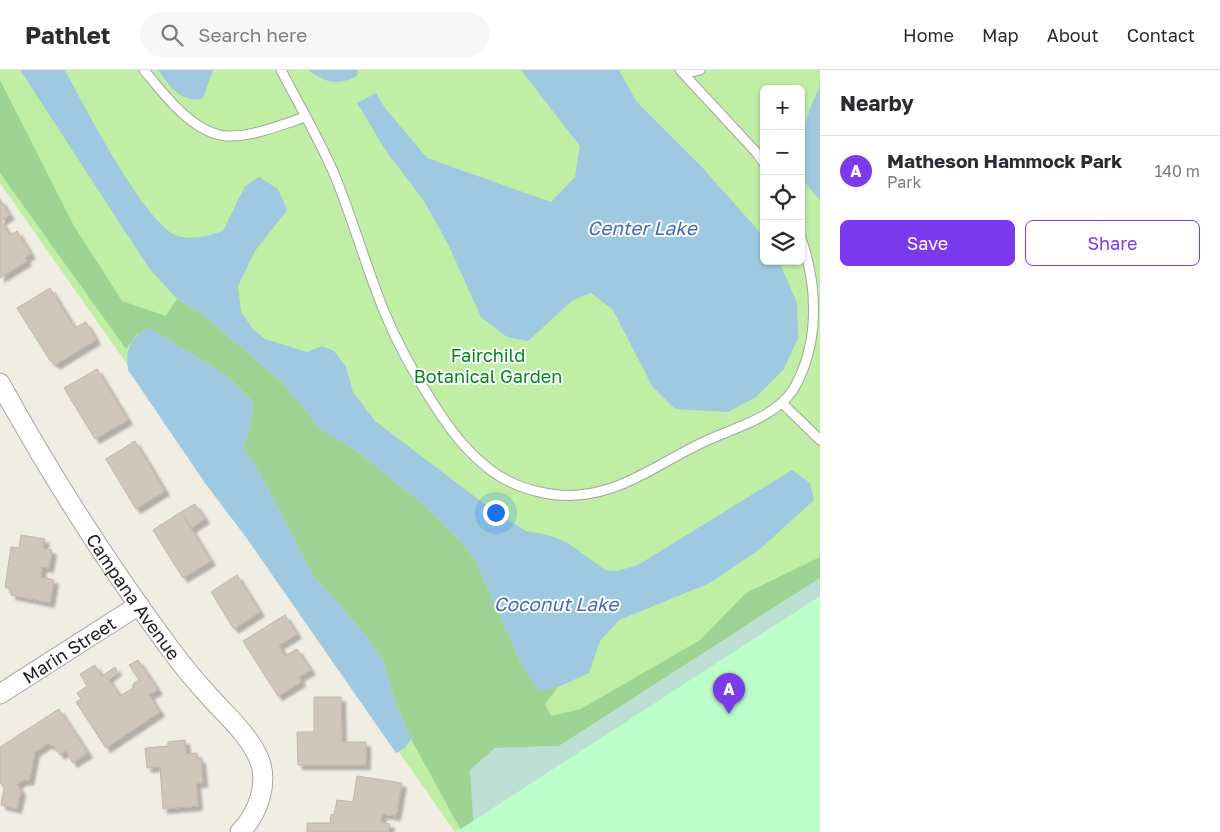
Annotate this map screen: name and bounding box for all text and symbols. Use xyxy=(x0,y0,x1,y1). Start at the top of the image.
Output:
search box xyxy=(140,12,490,57)
text: Pathlet xyxy=(25,20,110,49)
icon: search xyxy=(158,21,186,49)
text: Search here xyxy=(198,23,307,46)
text: Home xyxy=(903,24,954,46)
text: Map xyxy=(982,24,1019,46)
text: About xyxy=(1047,24,1099,46)
text: Contact xyxy=(1127,24,1195,46)
map controls xyxy=(760,85,805,265)
button: + xyxy=(760,85,805,130)
text: Nearby xyxy=(840,90,914,116)
button: − xyxy=(760,130,805,175)
text: Matheson Hammock Park xyxy=(887,149,1122,172)
text: A xyxy=(850,161,862,181)
text: 140 m xyxy=(1154,161,1200,181)
text: Park xyxy=(887,172,922,192)
button: locate xyxy=(760,175,805,220)
water label: Center Lake xyxy=(587,216,699,239)
button: layers xyxy=(760,220,805,265)
button: Save xyxy=(840,220,1015,266)
button: Share xyxy=(1025,220,1200,266)
park label: Fairchild Botanical Garden xyxy=(414,344,562,387)
your location xyxy=(483,500,509,526)
street label: Campana Avenue xyxy=(82,529,185,664)
water label: Coconut Lake xyxy=(494,592,620,615)
street label: Marin Street xyxy=(18,612,120,688)
pin: A xyxy=(713,673,745,714)

